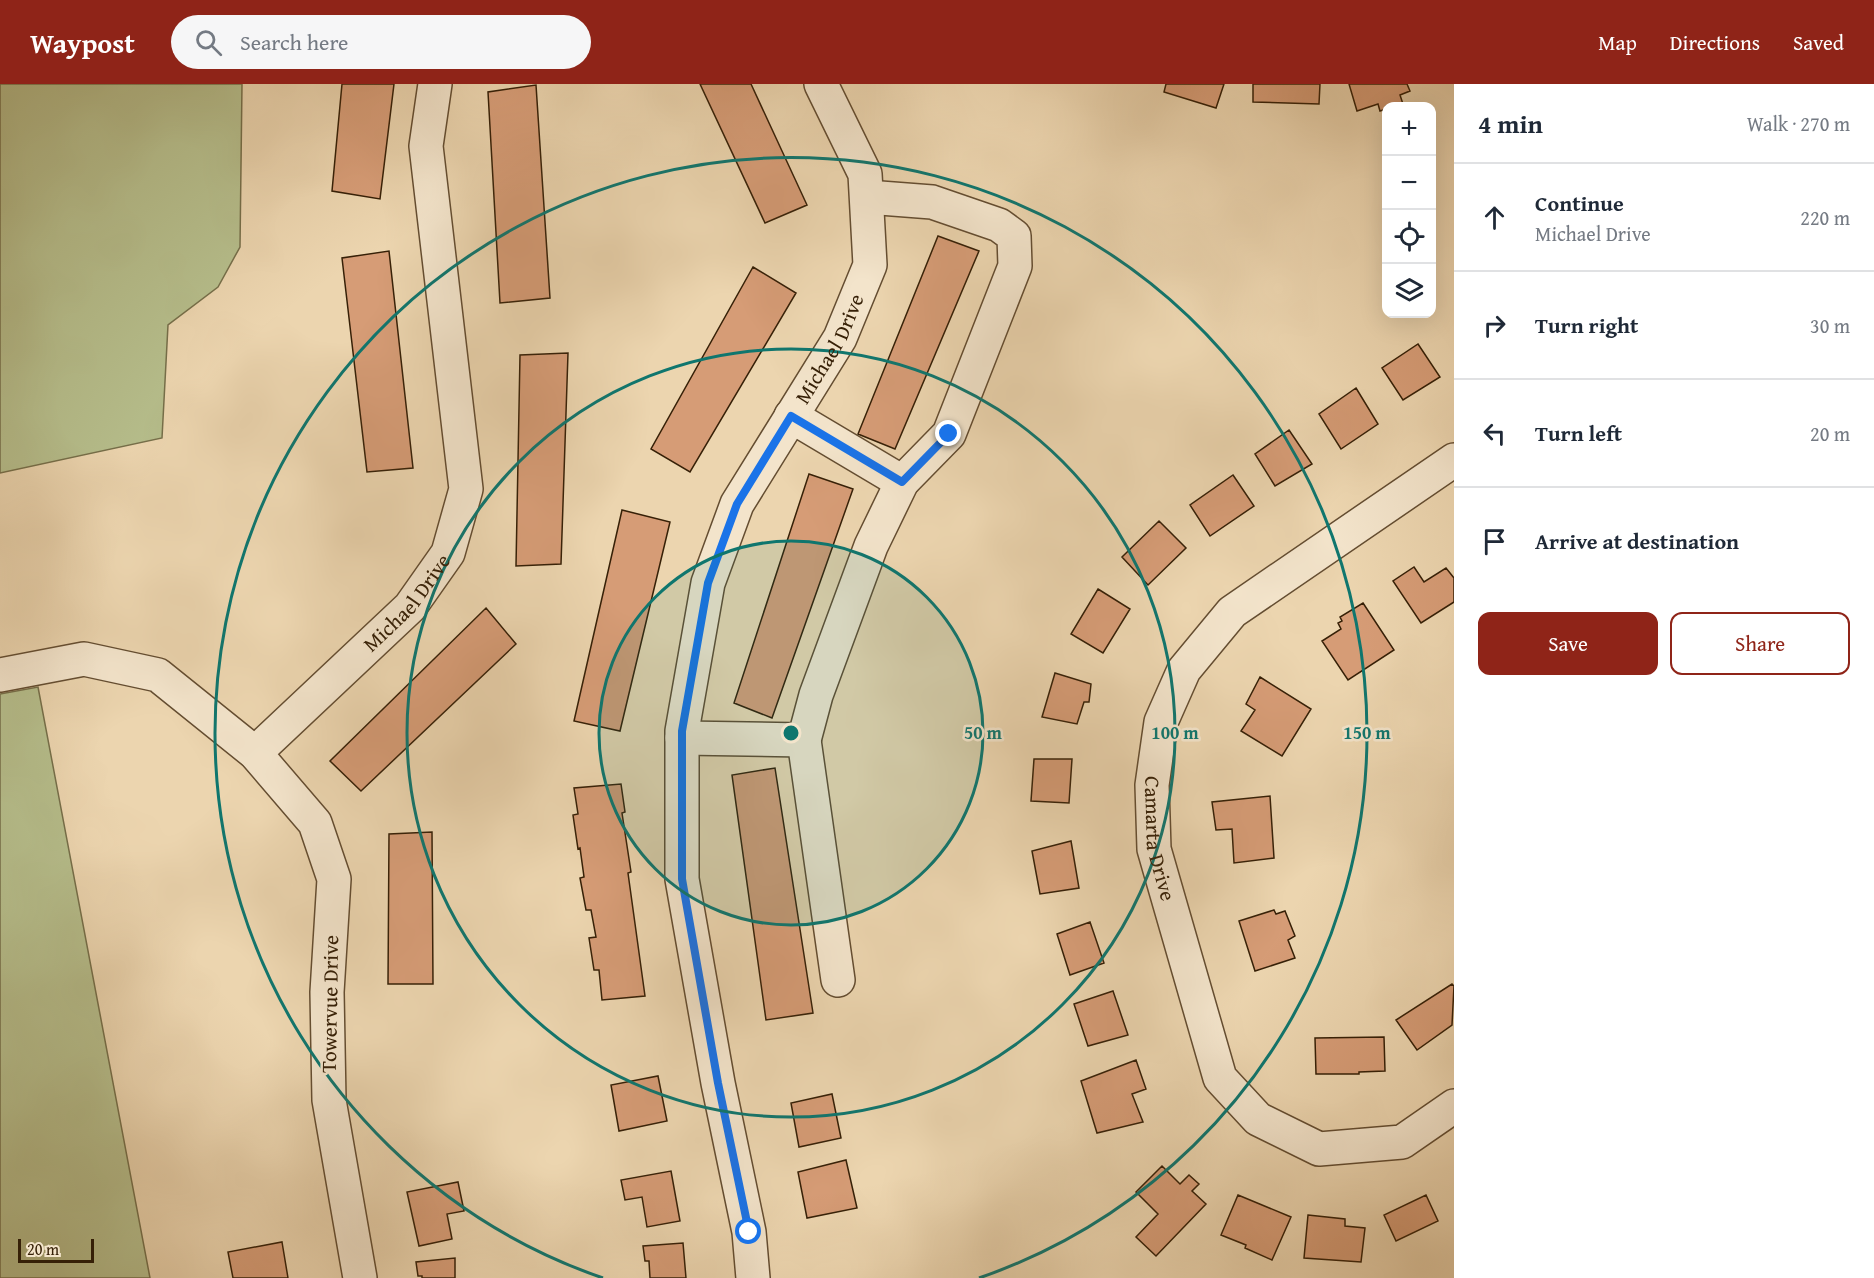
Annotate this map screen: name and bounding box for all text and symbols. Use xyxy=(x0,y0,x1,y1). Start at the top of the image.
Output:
search box xyxy=(171,15,591,69)
text: Waypost xyxy=(30,22,135,63)
icon: search xyxy=(192,26,225,59)
text: Search here xyxy=(240,26,348,58)
text: Map xyxy=(1598,27,1637,58)
text: Directions xyxy=(1670,27,1760,58)
text: Saved xyxy=(1793,27,1844,58)
map controls xyxy=(1382,102,1436,318)
button: + xyxy=(1382,102,1436,156)
text: 4 min xyxy=(1478,104,1543,143)
text: Walk · 270 m xyxy=(1747,109,1850,138)
button: − xyxy=(1382,156,1436,210)
text: Continue xyxy=(1535,187,1624,219)
icon: ahead xyxy=(1478,201,1511,234)
text: 220 m xyxy=(1800,203,1850,232)
button: locate xyxy=(1382,210,1436,264)
text: Michael Drive xyxy=(1535,219,1651,248)
button: layers xyxy=(1382,264,1436,318)
street label: Michael Drive xyxy=(787,289,872,410)
icon: right xyxy=(1478,309,1511,342)
text: Turn right xyxy=(1535,309,1638,341)
text: 30 m xyxy=(1810,311,1850,340)
icon: left xyxy=(1478,417,1511,450)
text: Turn left xyxy=(1535,417,1622,449)
text: 20 m xyxy=(1810,419,1850,448)
route end xyxy=(935,420,961,446)
icon: arrive xyxy=(1478,525,1511,558)
text: Arrive at destination xyxy=(1535,525,1739,557)
street label: Michael Drive xyxy=(356,547,458,659)
button: Save xyxy=(1478,612,1658,675)
button: Share xyxy=(1670,612,1850,675)
text: 50 m xyxy=(964,719,1003,746)
text: 100 m xyxy=(1151,719,1199,746)
text: 150 m xyxy=(1343,719,1391,746)
centre of rings xyxy=(781,723,801,743)
street label: Camarta Drive xyxy=(1137,774,1184,904)
street label: Towervue Drive xyxy=(313,935,346,1073)
route start xyxy=(735,1218,761,1244)
scale bar xyxy=(18,1236,94,1264)
text: 20 m xyxy=(27,1237,59,1261)

